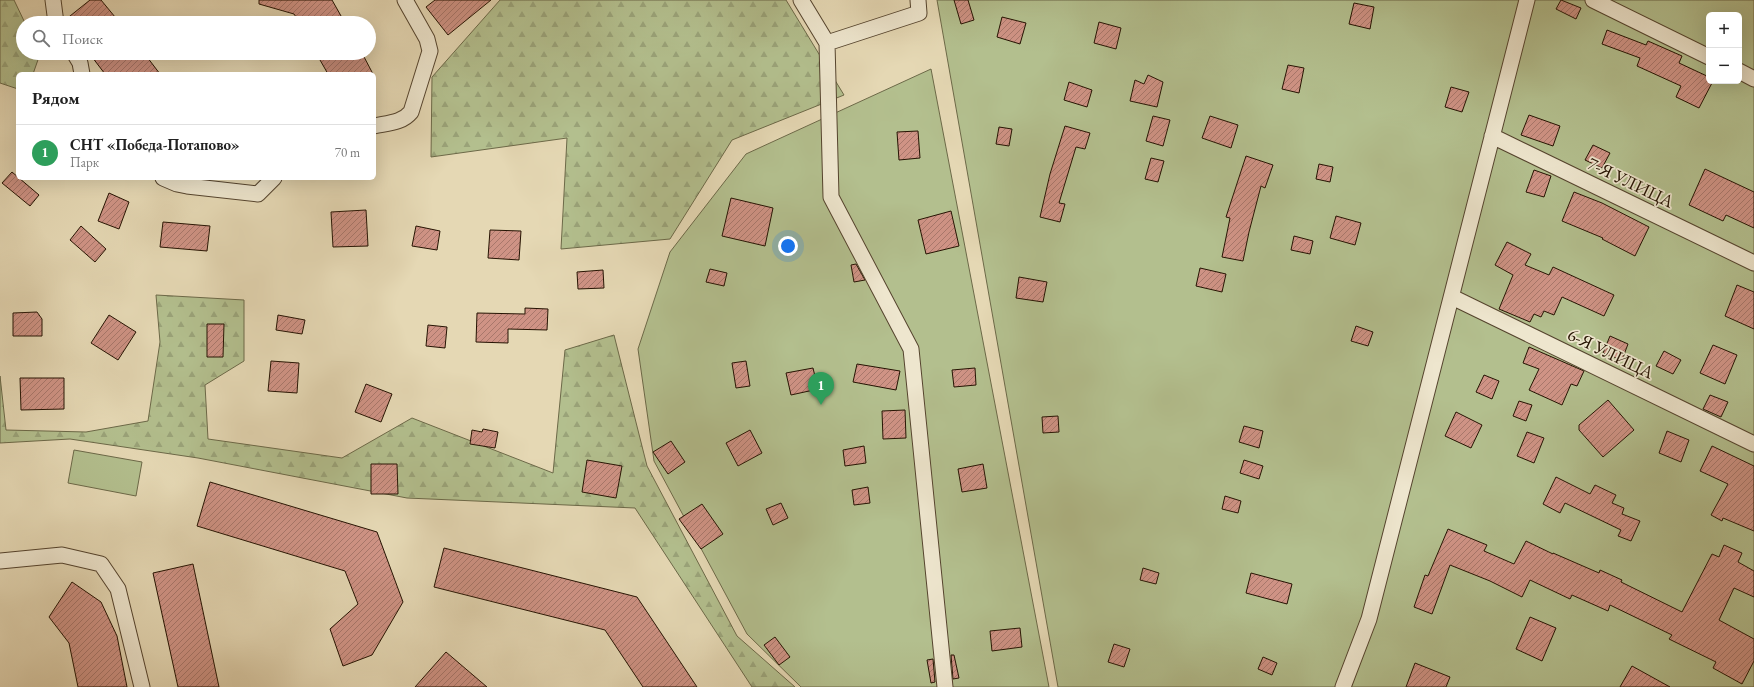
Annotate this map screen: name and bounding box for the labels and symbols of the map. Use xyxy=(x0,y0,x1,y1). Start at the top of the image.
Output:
street label: 7-Я УЛИЦА xyxy=(1584,151,1678,213)
your location xyxy=(778,236,798,256)
street label: 6-Я УЛИЦА xyxy=(1564,322,1658,384)
pin: 1 xyxy=(808,372,834,405)

